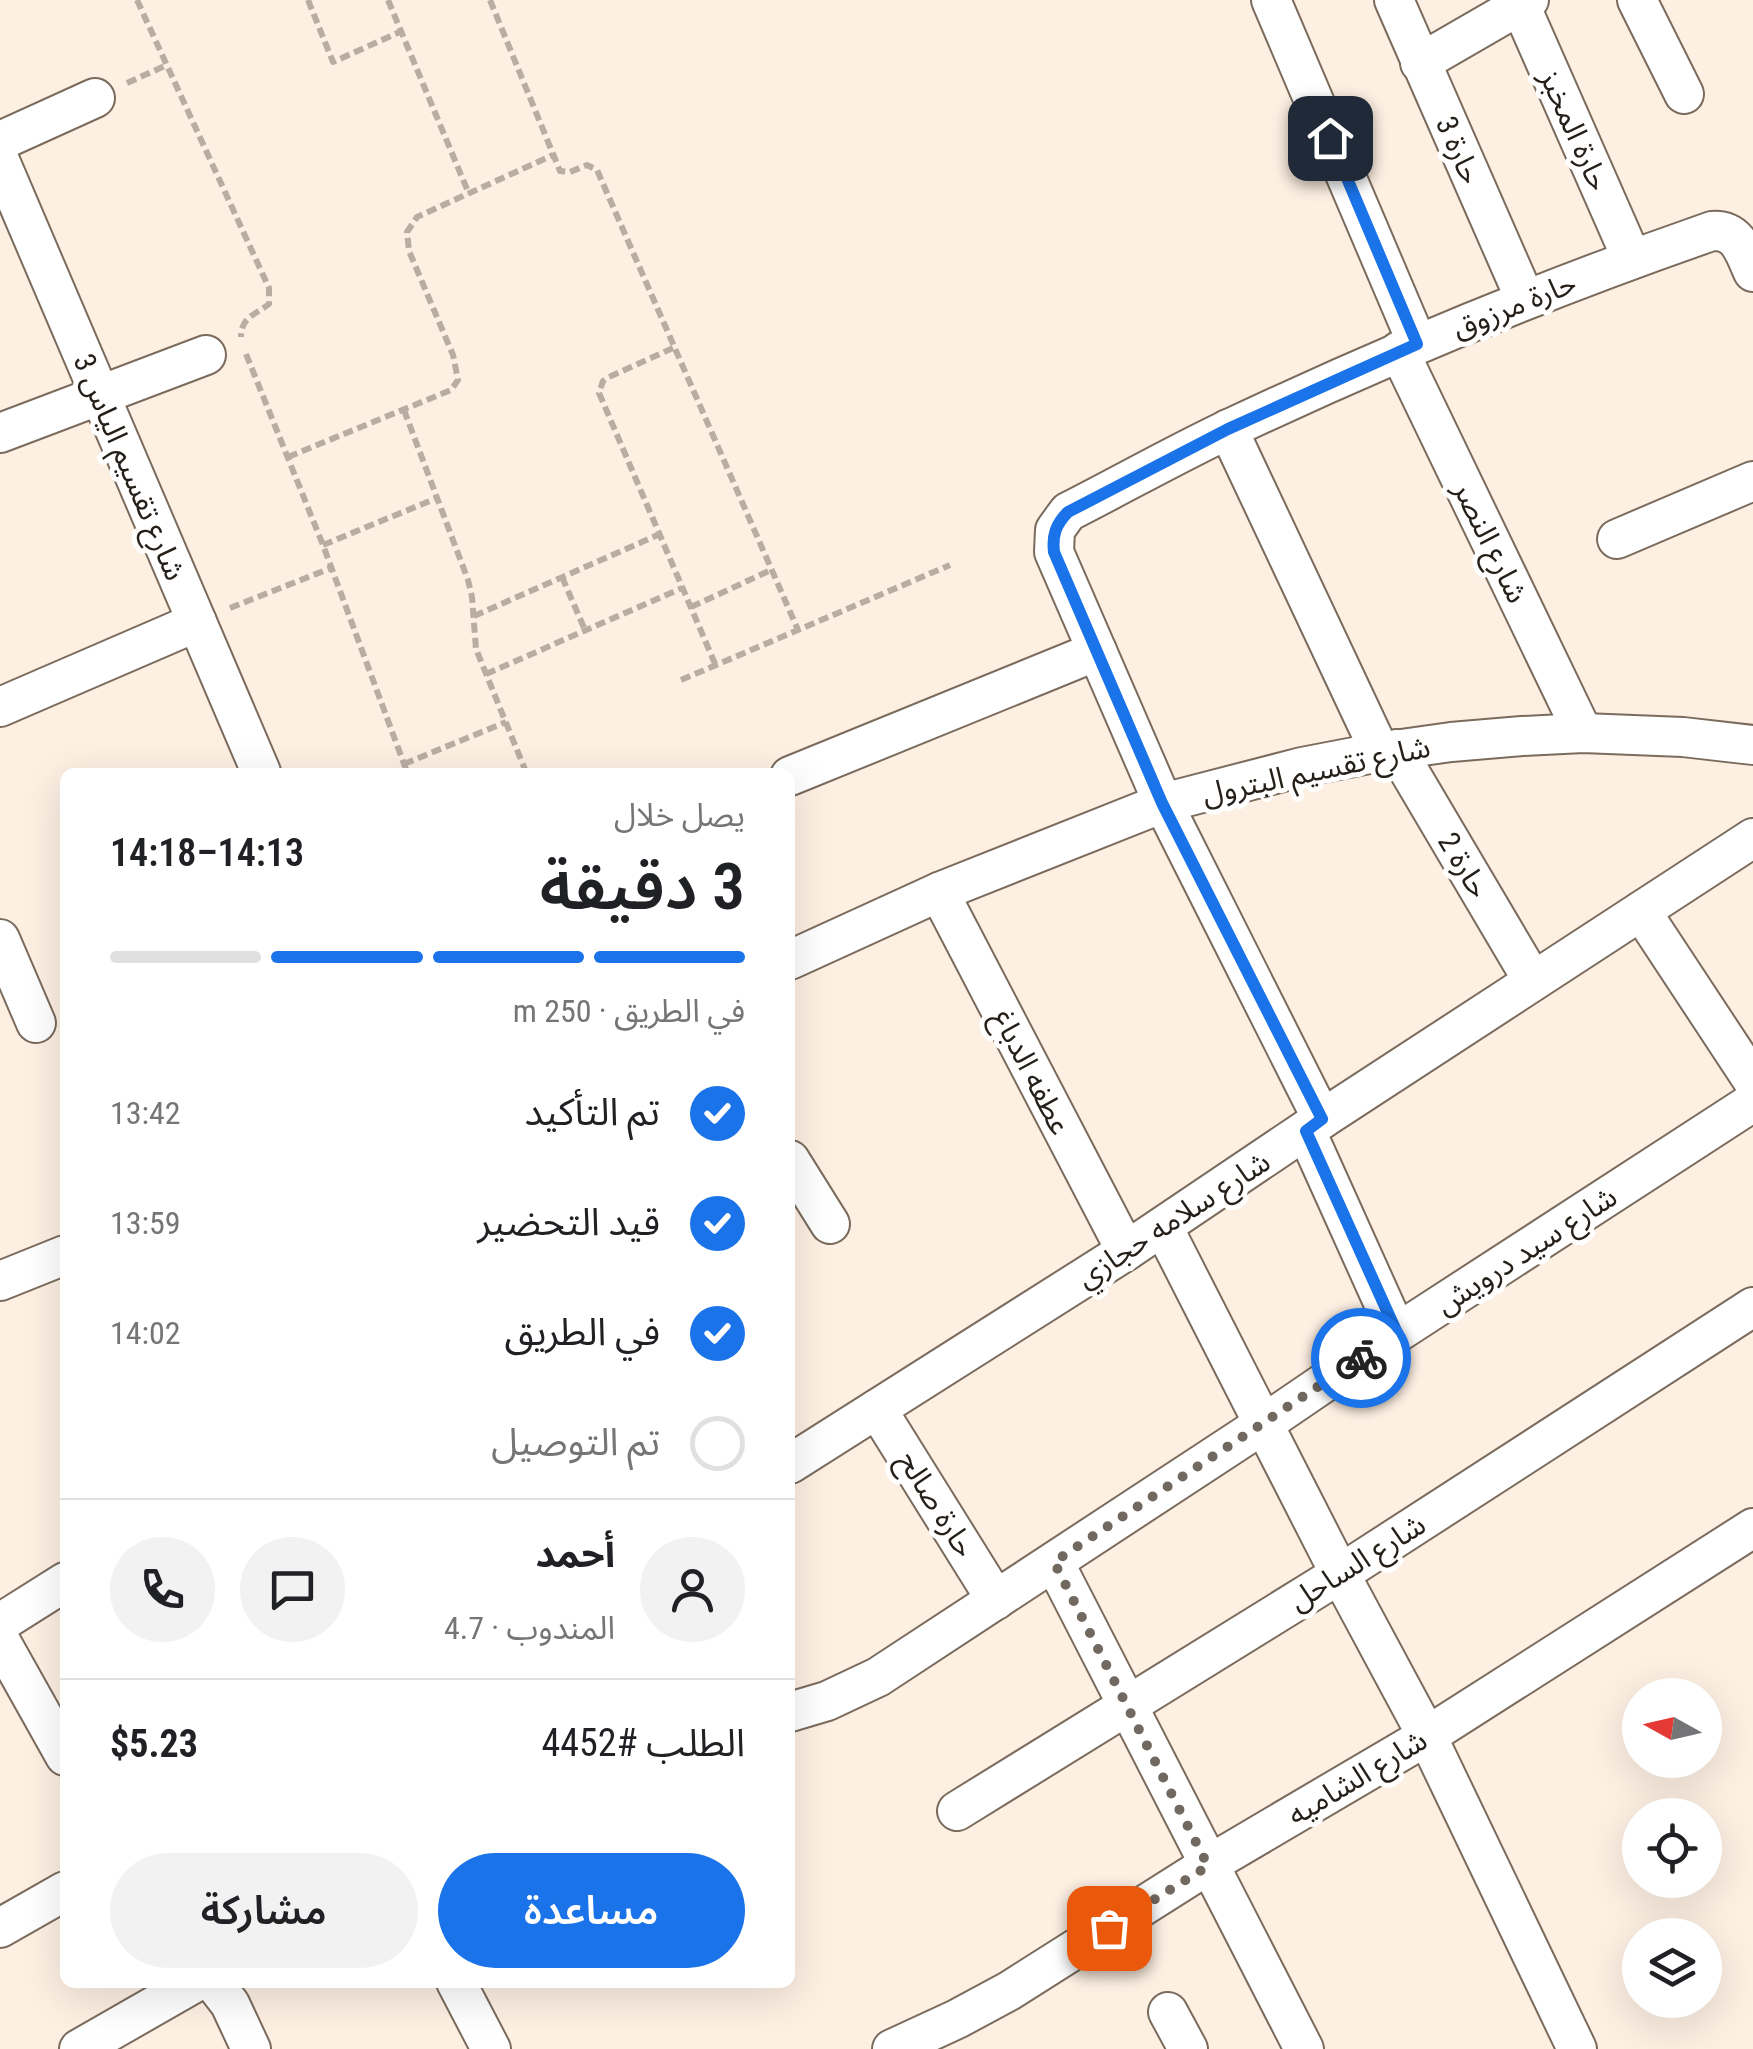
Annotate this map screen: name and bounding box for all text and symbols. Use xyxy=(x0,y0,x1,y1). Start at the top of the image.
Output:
street label: حارة المخبز xyxy=(1532,63,1617,196)
pin xyxy=(1288,96,1373,181)
icon: home xyxy=(1303,111,1358,166)
street label: حارة 3 xyxy=(1429,111,1489,189)
street label: حارة مرزوق xyxy=(1447,264,1581,346)
street label: شارع تقسيم الياس 3 xyxy=(61,349,193,588)
street label: شارع النصر xyxy=(1442,475,1535,611)
street label: شارع تقسيم البترول xyxy=(1199,729,1434,817)
text: يصل خلال xyxy=(614,796,745,834)
street label: حارة 2 xyxy=(1431,826,1497,904)
text: 14:13–14:18 xyxy=(110,831,304,875)
text: 3 دقيقة xyxy=(540,849,745,925)
text: في الطريق · 250 m xyxy=(513,992,745,1030)
street label: عطفه الدباغ xyxy=(981,1004,1078,1143)
icon: check xyxy=(690,1086,745,1141)
text: تم التأكيد xyxy=(524,1090,660,1134)
text: 13:42 xyxy=(110,1094,181,1132)
street label: شارع سلامه حجازي xyxy=(1070,1143,1279,1300)
street label: شارع سيد درويش xyxy=(1429,1178,1626,1326)
icon: check xyxy=(690,1196,745,1251)
text: قيد التحضير xyxy=(477,1200,660,1244)
text: 13:59 xyxy=(110,1204,181,1242)
icon: check xyxy=(690,1306,745,1361)
courier xyxy=(1311,1308,1411,1408)
text: في الطريق xyxy=(504,1310,660,1354)
text: 14:02 xyxy=(110,1314,181,1352)
icon: bike xyxy=(1334,1331,1389,1386)
text: تم التوصيل xyxy=(491,1420,660,1464)
street label: حارة صالح xyxy=(887,1445,983,1566)
street label: شارع الساحل xyxy=(1282,1506,1434,1622)
text: أحمد xyxy=(535,1532,615,1576)
button: phone xyxy=(110,1537,215,1642)
button: chat xyxy=(240,1537,345,1642)
button: person xyxy=(640,1537,745,1642)
text: المندوب · 4.7 xyxy=(444,1609,615,1647)
north arrow xyxy=(1622,1678,1722,1778)
map controls xyxy=(1622,1678,1722,2018)
text: الطلب #4452 xyxy=(542,1721,745,1765)
text: $5.23 xyxy=(110,1722,198,1766)
street label: شارع الشاميه xyxy=(1281,1722,1435,1836)
button: locate xyxy=(1622,1798,1722,1898)
button: مشاركة xyxy=(110,1853,418,1968)
button: مساعدة xyxy=(438,1853,745,1968)
pin xyxy=(1067,1886,1152,1971)
icon: bag xyxy=(1082,1901,1137,1956)
button: layers xyxy=(1622,1918,1722,2018)

